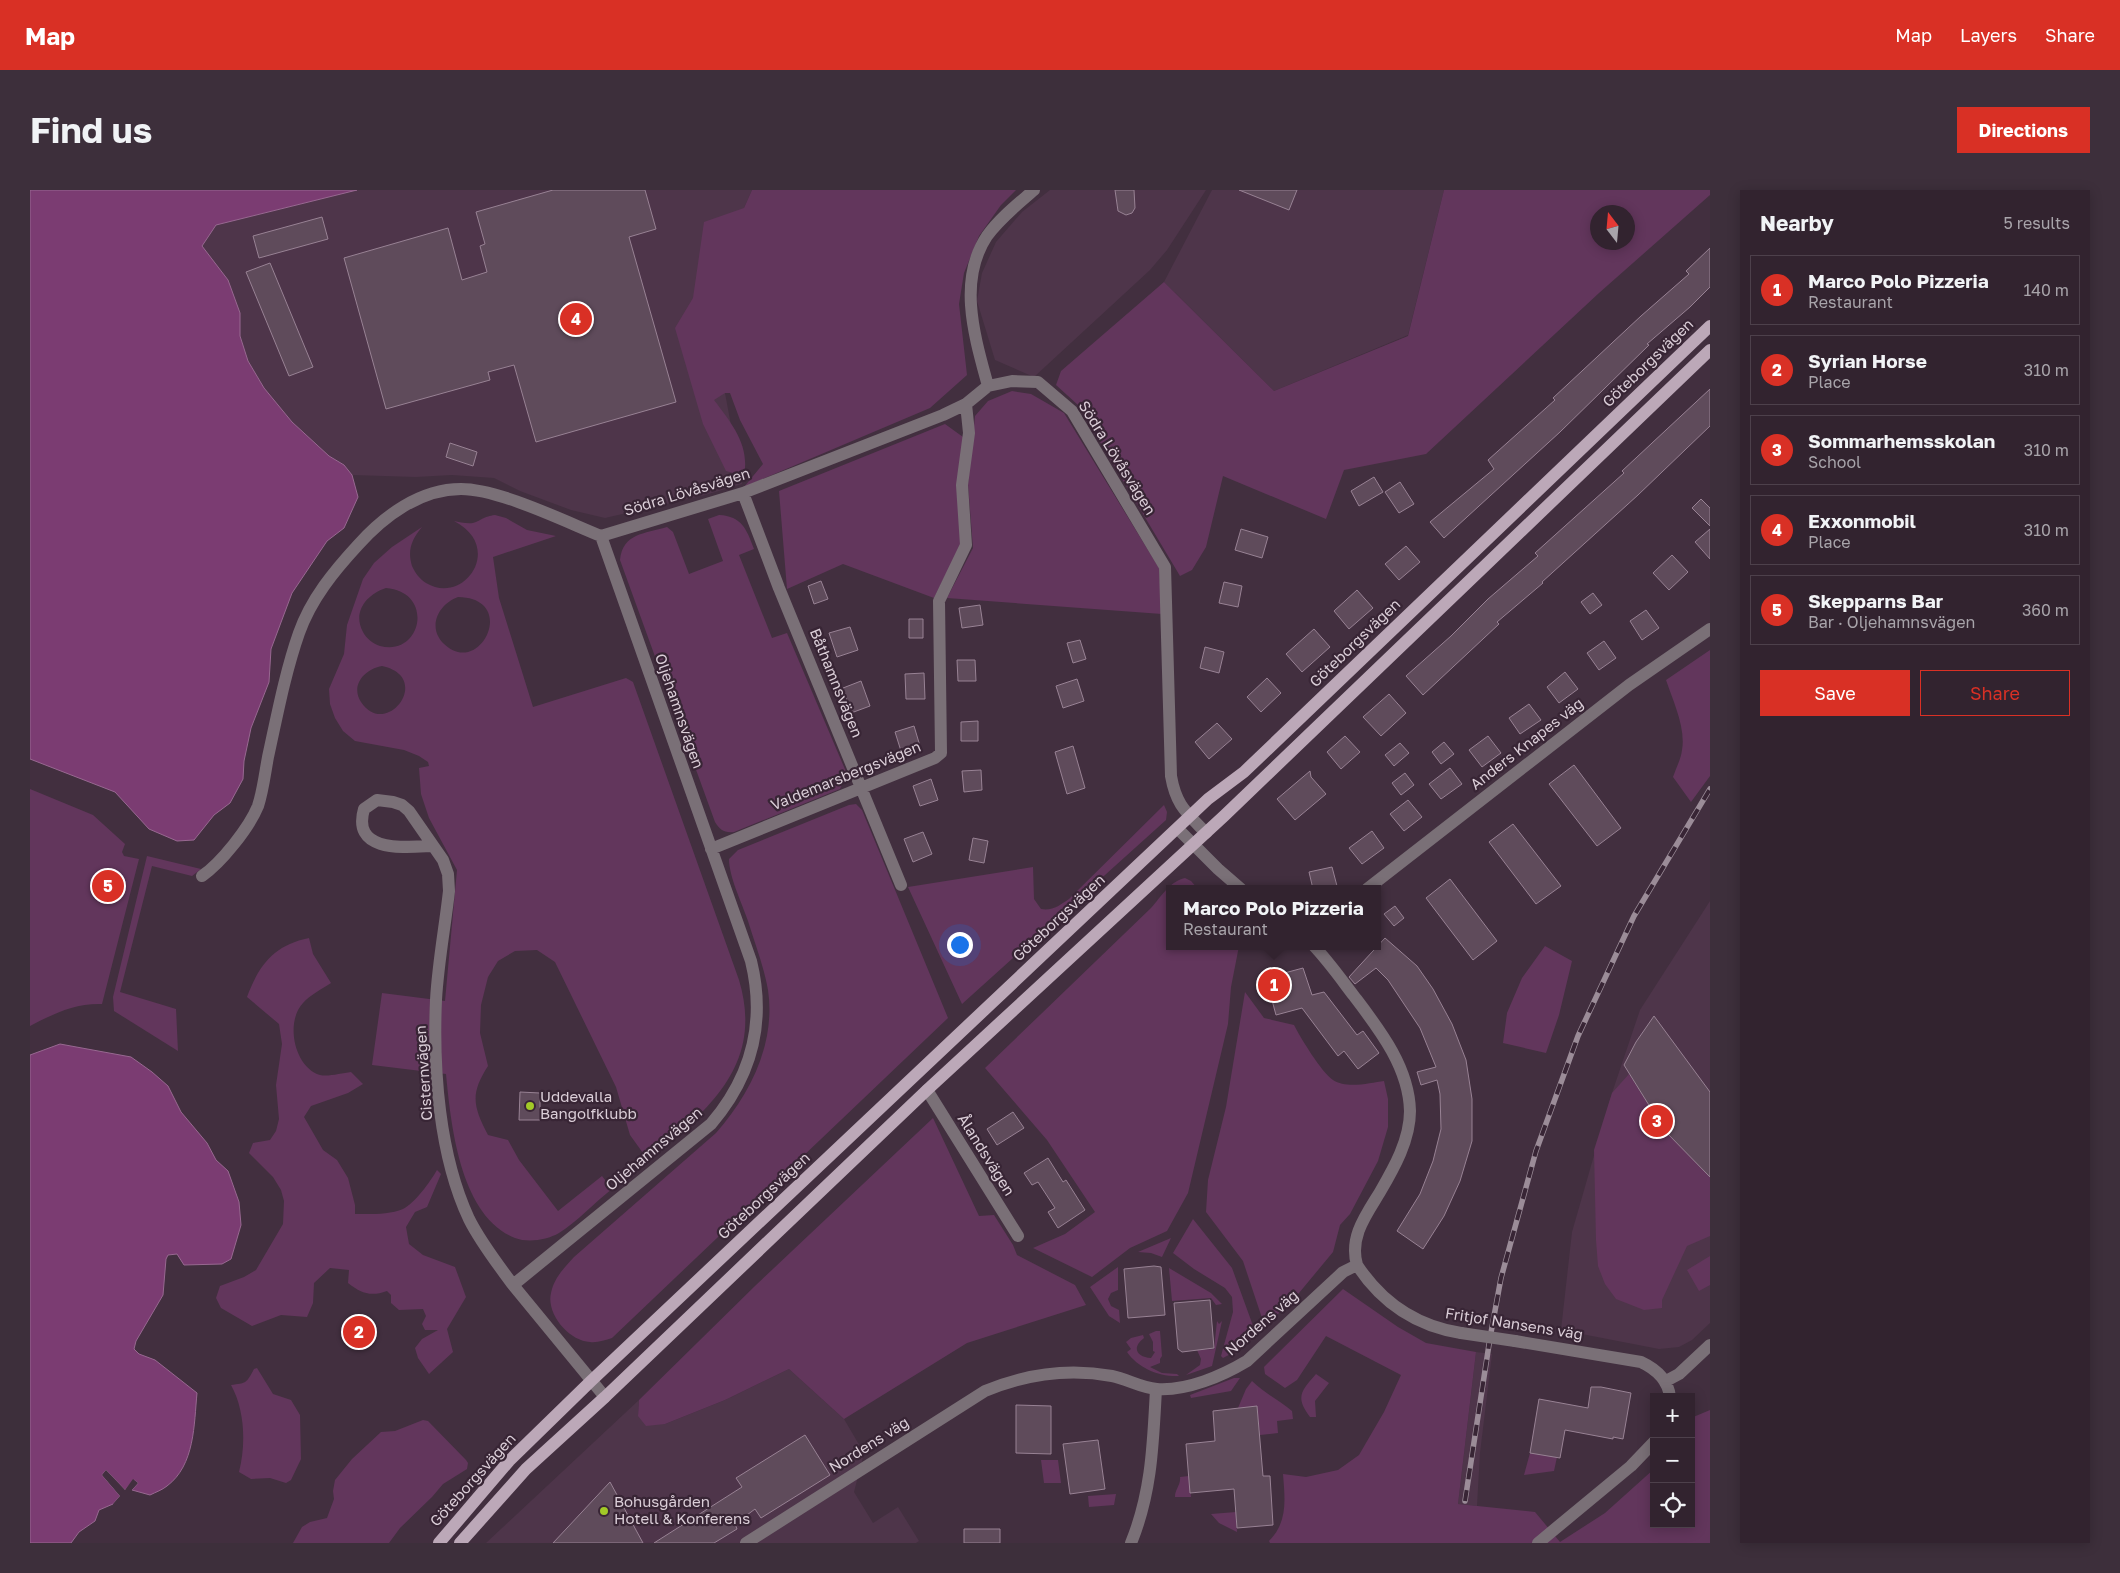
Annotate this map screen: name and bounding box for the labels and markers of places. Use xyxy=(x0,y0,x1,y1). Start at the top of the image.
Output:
pin: 4 xyxy=(560,300,592,338)
pin: 5 xyxy=(92,867,124,905)
pin: 1 xyxy=(1258,966,1290,1004)
place label: Uddevalla Bangolfklubb xyxy=(540,1087,637,1122)
marker: Uddevalla Bangolfklubb xyxy=(524,1100,536,1112)
pin: 3 xyxy=(1641,1102,1673,1140)
pin: 2 xyxy=(343,1313,375,1351)
place label: Bohusgården Hotell & Konferens xyxy=(614,1492,750,1527)
marker: Bohusgården Hotell & Konferens xyxy=(598,1505,610,1517)

